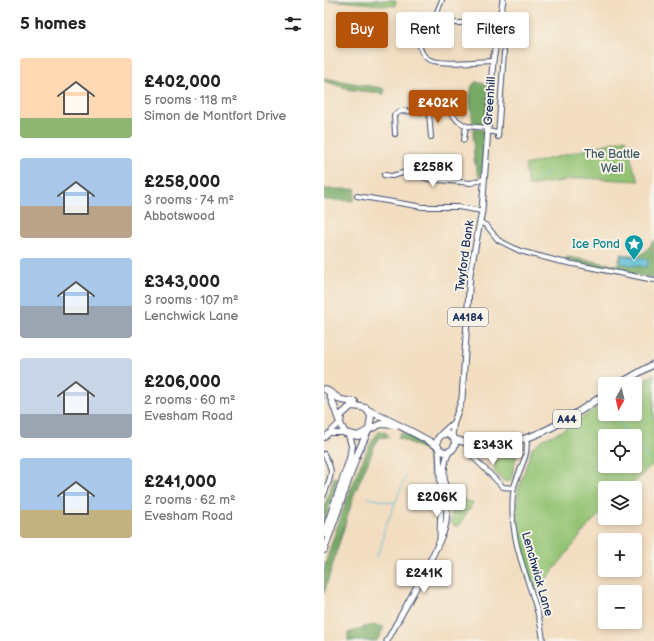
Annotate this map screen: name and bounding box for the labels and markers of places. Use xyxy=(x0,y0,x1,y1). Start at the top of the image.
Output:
pin: £402K xyxy=(410,90,466,124)
pin: £258K xyxy=(405,154,461,188)
place icon: Ice Pond xyxy=(623,233,645,261)
place label: Ice Pond xyxy=(572,237,620,252)
pin: £343K xyxy=(465,432,521,466)
pin: £206K xyxy=(409,484,465,518)
pin: £241K xyxy=(396,560,452,594)

